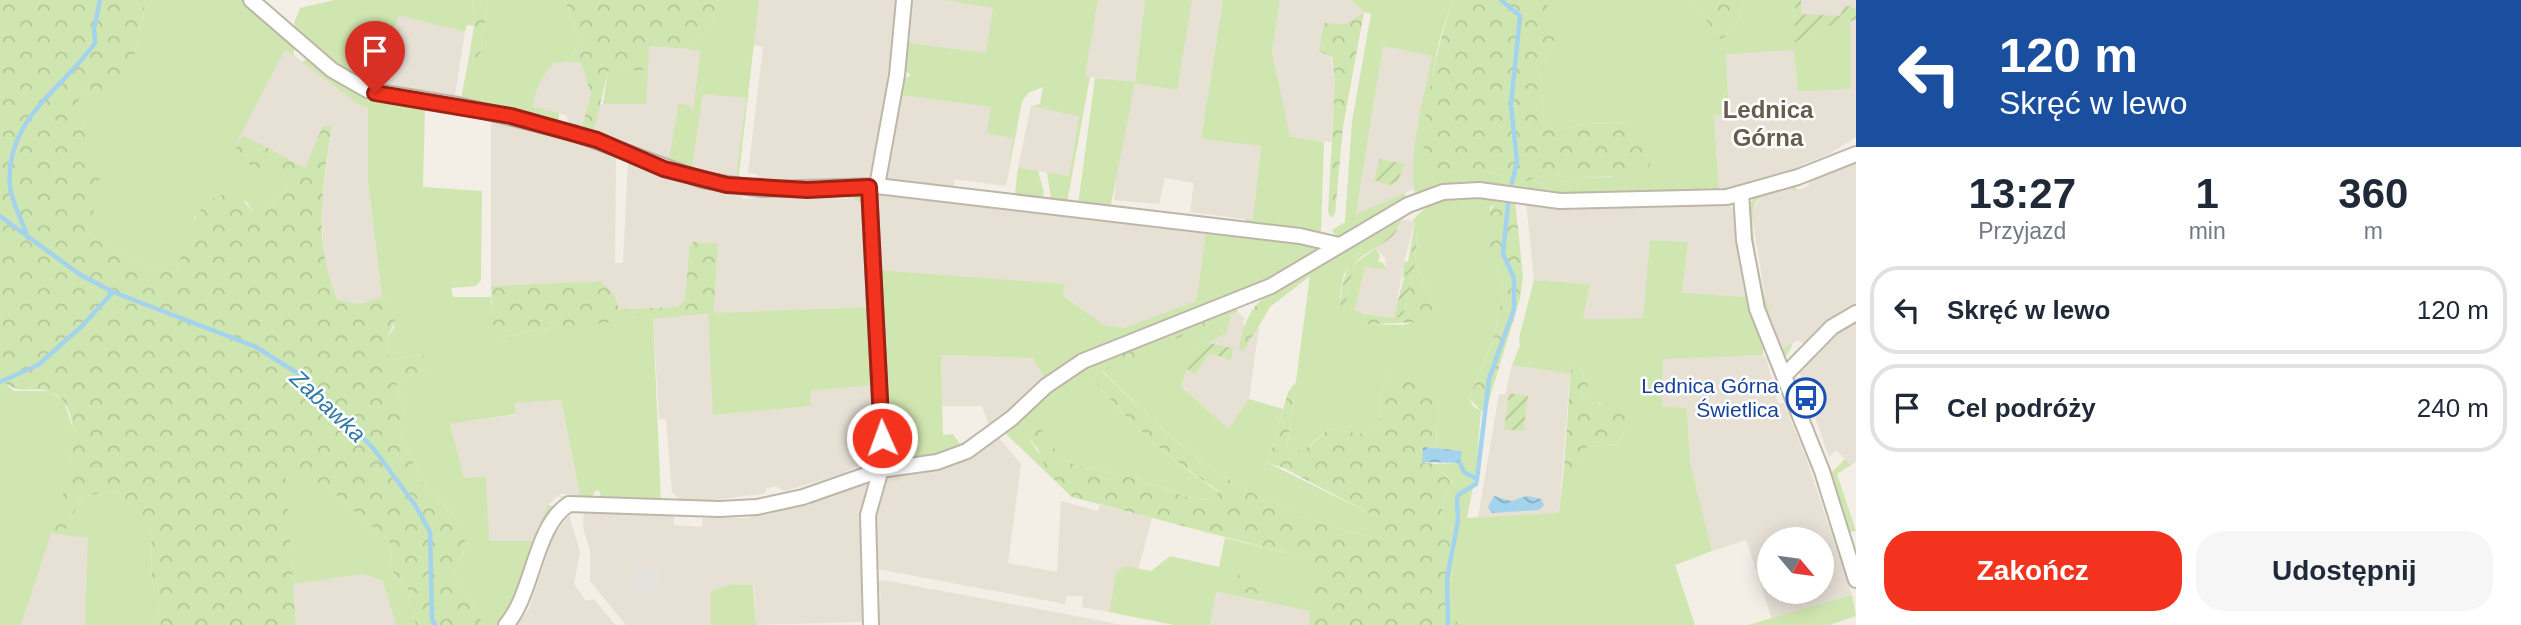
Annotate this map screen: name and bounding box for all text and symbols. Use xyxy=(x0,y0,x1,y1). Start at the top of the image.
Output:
pin xyxy=(345,21,405,93)
icon: left xyxy=(1884,28,1975,119)
text: 120 m xyxy=(1999,28,2138,82)
icon: arrive xyxy=(356,32,394,70)
text: Skręć w lewo xyxy=(1999,85,2188,121)
district label: Lednica Górna xyxy=(1723,96,1814,151)
text: 13:27 xyxy=(1969,170,2076,217)
text: 1 xyxy=(2195,170,2219,217)
text: 360 xyxy=(2338,170,2408,217)
text: Przyjazd xyxy=(1978,218,2066,244)
text: min xyxy=(2189,218,2226,244)
text: m xyxy=(2364,218,2383,244)
icon: left xyxy=(1888,291,1926,329)
text: Skręć w lewo xyxy=(1947,295,2110,325)
text: 120 m xyxy=(2417,295,2489,325)
water label: Zabawka xyxy=(284,364,371,447)
place label: Lednica Górna Świetlica xyxy=(1641,374,1779,421)
bus stop icon: Lednica Górna Świetlica xyxy=(1785,377,1827,419)
icon: arrive xyxy=(1888,389,1926,427)
text: Cel podróży xyxy=(1947,393,2096,423)
text: 240 m xyxy=(2417,393,2489,423)
position arrow xyxy=(845,401,919,475)
north arrow xyxy=(1757,527,1834,604)
map controls xyxy=(1757,527,1834,604)
button: Zakończ xyxy=(1884,531,2182,611)
button: Udostępnij xyxy=(2196,531,2493,611)

